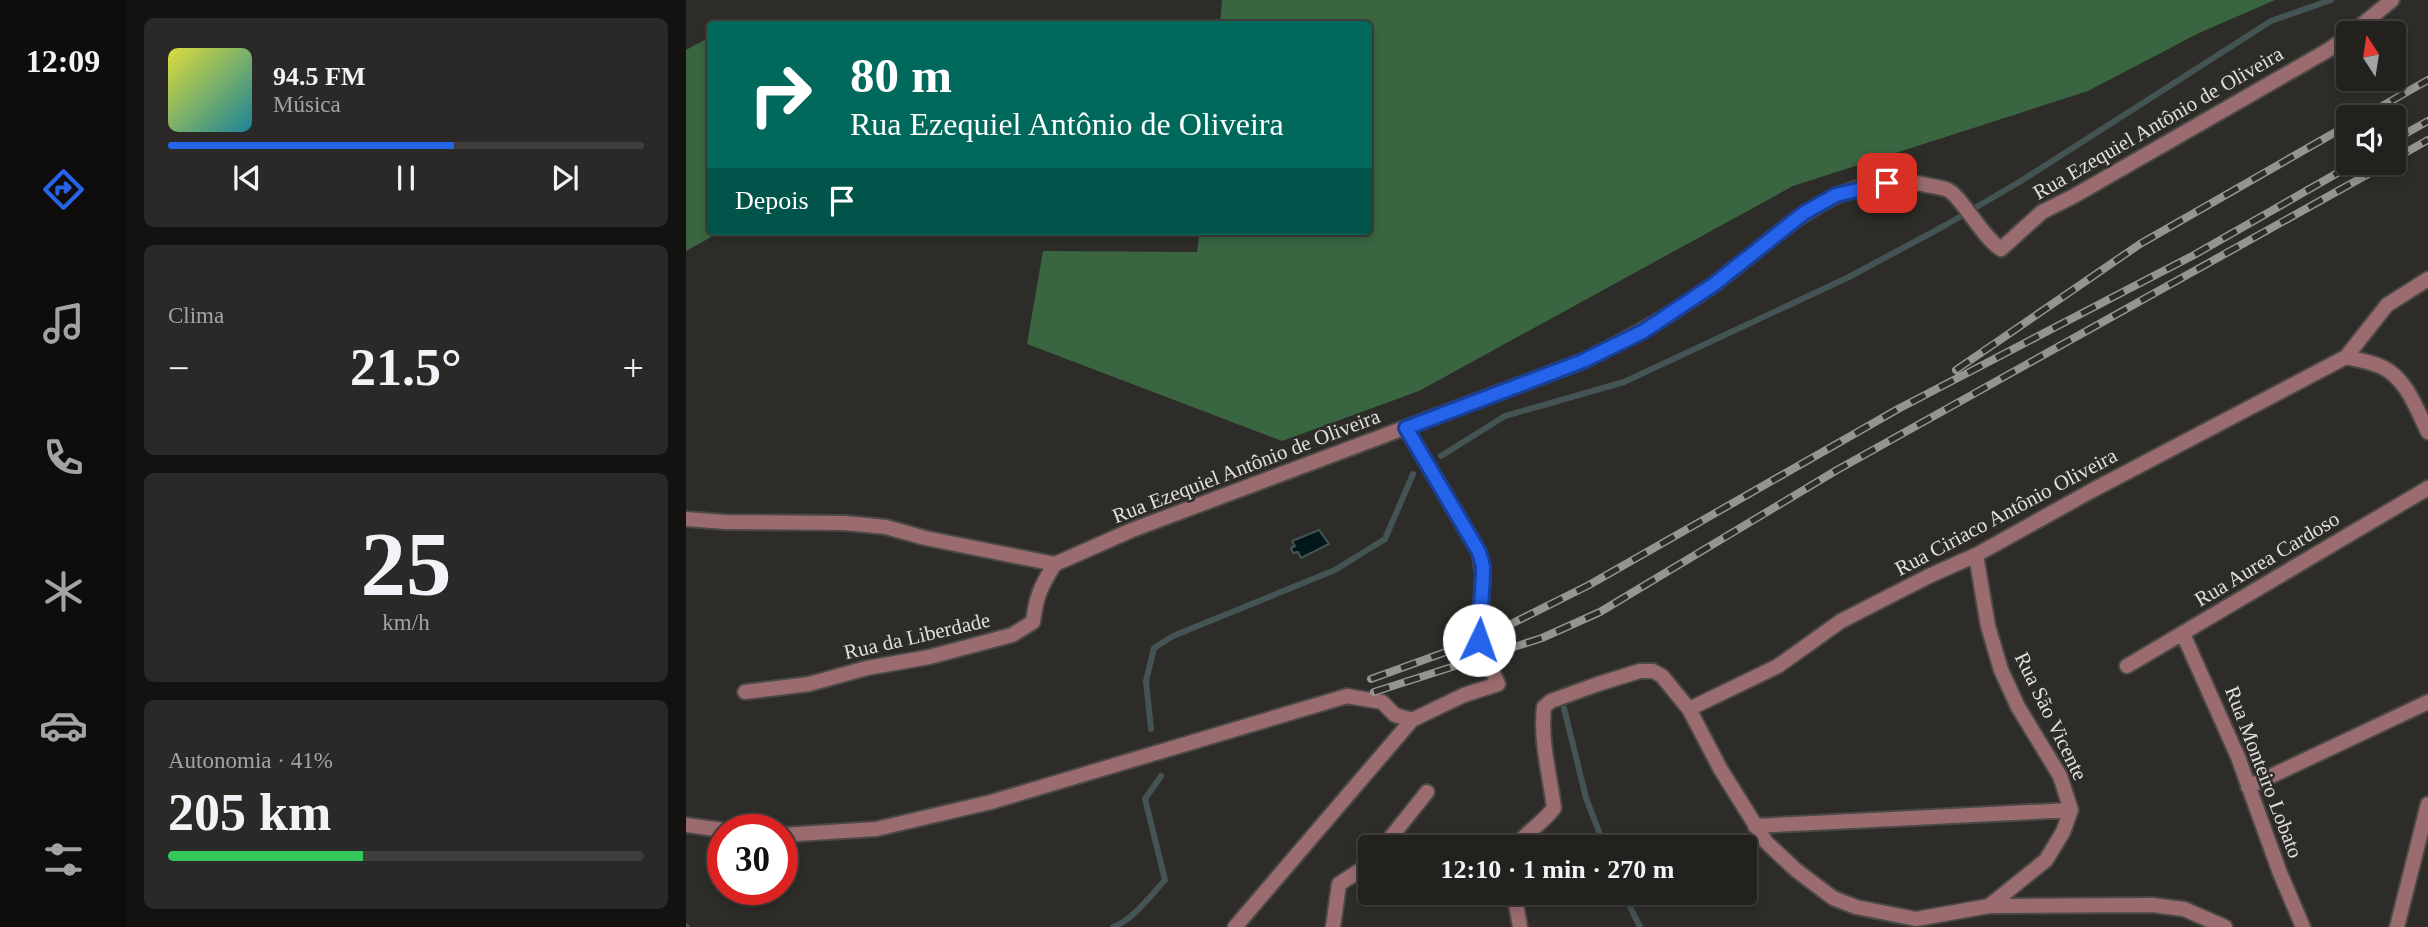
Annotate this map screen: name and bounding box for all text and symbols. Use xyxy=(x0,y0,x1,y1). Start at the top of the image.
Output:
north arrow xyxy=(2336,21,2406,91)
map controls xyxy=(2336,21,2406,175)
street label: Rua Ezequiel Antônio de Oliveira xyxy=(2029,41,2288,205)
text: 12:09 xyxy=(26,43,100,79)
text: 80 m xyxy=(850,48,952,103)
icon: right xyxy=(735,49,826,140)
text: 94.5 FM xyxy=(273,62,365,91)
text: Música xyxy=(273,92,341,117)
button: sound xyxy=(2336,105,2406,175)
text: Rua Ezequiel Antônio de Oliveira xyxy=(850,106,1284,142)
pin xyxy=(1857,153,1917,213)
icon: previous xyxy=(228,159,266,197)
icon: pause xyxy=(387,159,425,197)
icon: next xyxy=(546,159,584,197)
icon: arrive xyxy=(1868,164,1906,202)
icon: directions xyxy=(39,165,88,214)
icon: arrive xyxy=(823,182,861,220)
text: Depois xyxy=(735,186,809,215)
icon: music xyxy=(39,299,88,348)
text: Clima xyxy=(168,303,224,328)
text: 21.5° xyxy=(350,339,462,396)
text: − xyxy=(168,347,189,389)
text: + xyxy=(623,347,644,389)
street label: Rua Ezequiel Antônio de Oliveira xyxy=(1109,404,1384,528)
icon: phone xyxy=(39,433,88,482)
street label: Rua Ciriaco Antônio Oliveira xyxy=(1891,443,2122,581)
street label: Rua Aurea Cardoso xyxy=(2190,506,2344,612)
text: 25 xyxy=(361,514,452,615)
icon: climate xyxy=(39,567,88,616)
position arrow xyxy=(1442,603,1516,677)
street label: Rua da Liberdade xyxy=(842,608,992,664)
text: km/h xyxy=(382,610,430,635)
street label: Rua São Vicente xyxy=(2010,648,2092,784)
street label: Rua Monteiro Lobato xyxy=(2220,683,2308,861)
icon: car xyxy=(39,701,88,750)
text: Autonomia · 41% xyxy=(168,748,333,773)
text: 205 km xyxy=(168,784,331,841)
speed limit sign: 30 xyxy=(707,814,798,905)
icon: filters xyxy=(39,835,88,884)
text: 12:10 · 1 min · 270 m xyxy=(1441,855,1675,884)

